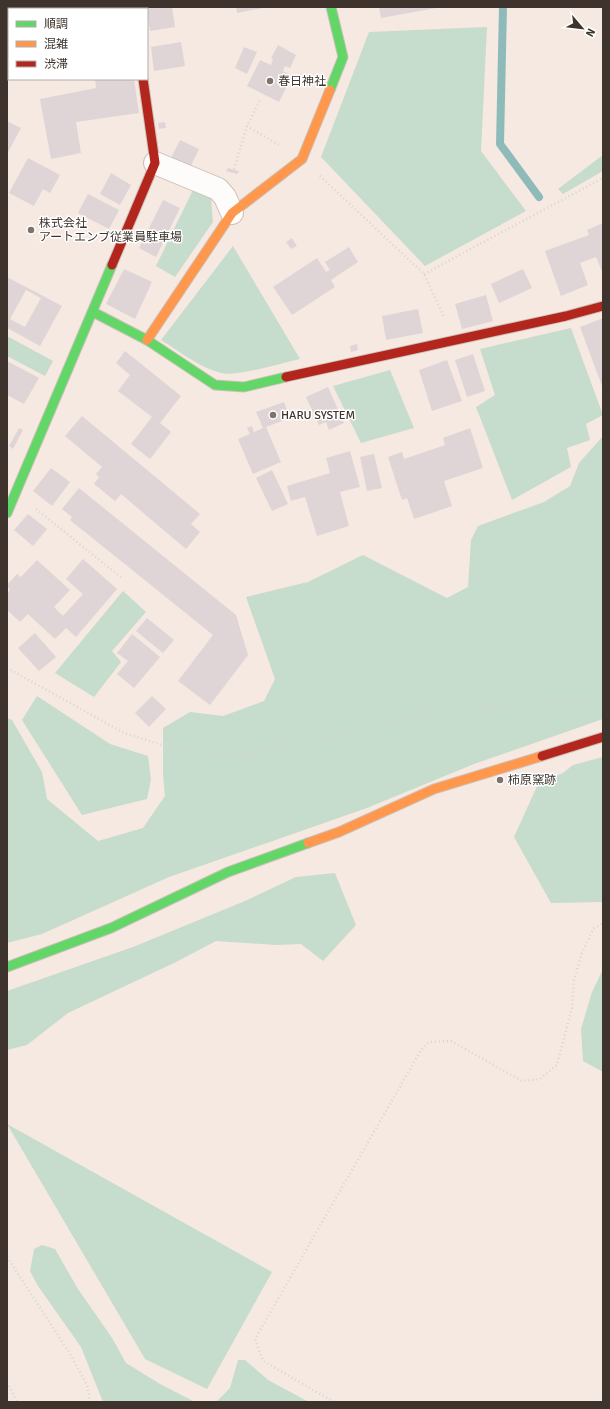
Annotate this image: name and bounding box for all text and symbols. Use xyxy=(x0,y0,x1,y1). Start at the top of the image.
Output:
legend xyxy=(8,8,148,80)
north arrow xyxy=(562,8,602,48)
text: 順調 xyxy=(44,17,68,32)
text: N xyxy=(583,26,598,39)
text: 混雑 xyxy=(44,37,68,52)
text: 渋滞 xyxy=(44,57,68,72)
place label: 春日神社 xyxy=(278,74,326,89)
marker: 春日神社 xyxy=(265,76,275,86)
place label: 株式会社 アートエンブ従業員駐車場 xyxy=(39,216,182,245)
marker: 株式会社 アートエンブ従業員駐車場 xyxy=(26,225,36,235)
place label: HARU SYSTEM xyxy=(281,408,355,423)
marker: HARU SYSTEM xyxy=(268,410,278,420)
place label: 柿原窯跡 xyxy=(508,773,556,788)
marker: 柿原窯跡 xyxy=(495,775,505,785)

